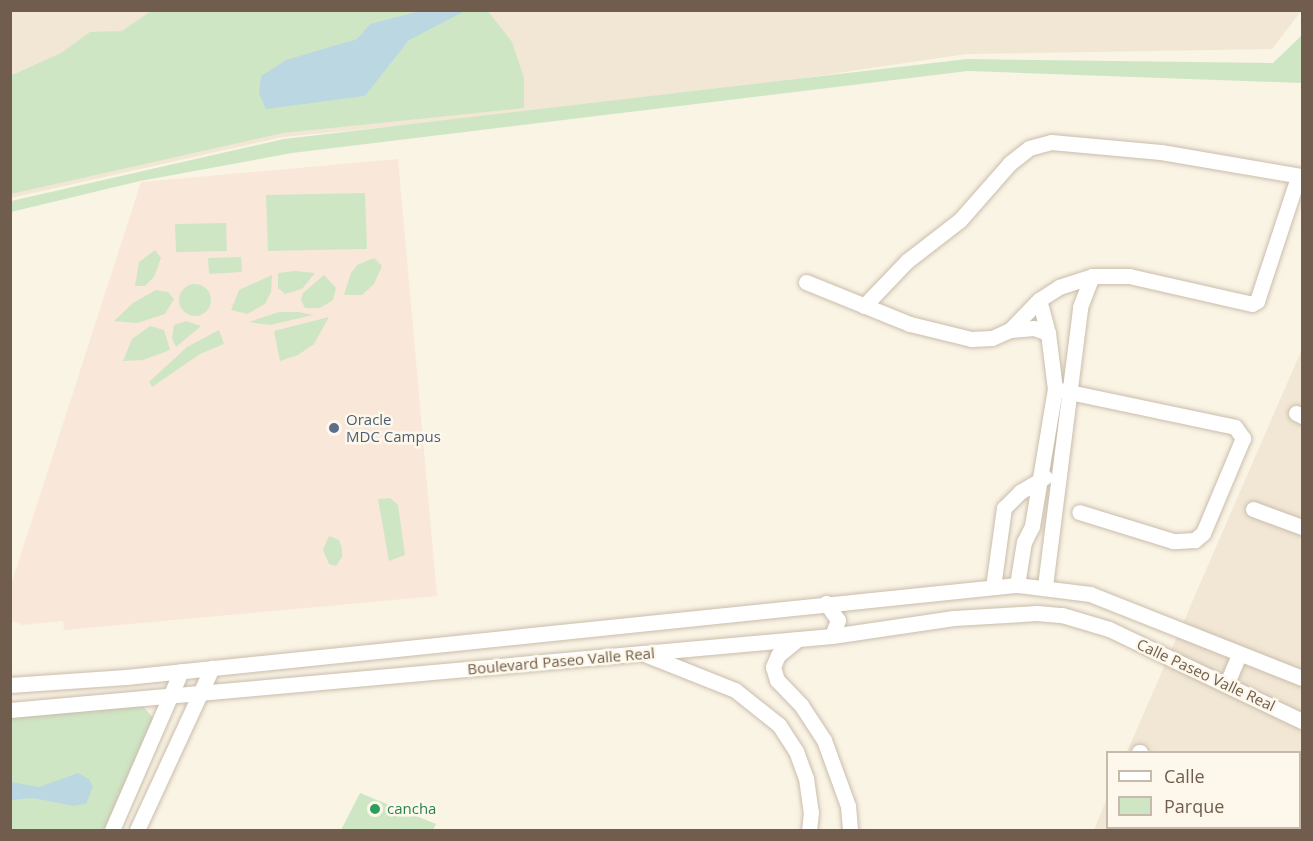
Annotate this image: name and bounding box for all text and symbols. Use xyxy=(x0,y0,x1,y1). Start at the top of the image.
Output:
place label: Oracle MDC Campus xyxy=(346,410,441,445)
marker: Oracle MDC Campus xyxy=(327,421,341,435)
street label: Calle Paseo Valle Real xyxy=(1134,635,1278,715)
street label: Boulevard Paseo Valle Real xyxy=(467,644,655,678)
legend xyxy=(1106,751,1301,829)
text: Calle xyxy=(1164,764,1205,788)
text: Parque xyxy=(1164,794,1224,818)
place label: cancha xyxy=(387,800,436,818)
marker: cancha xyxy=(368,802,382,816)

